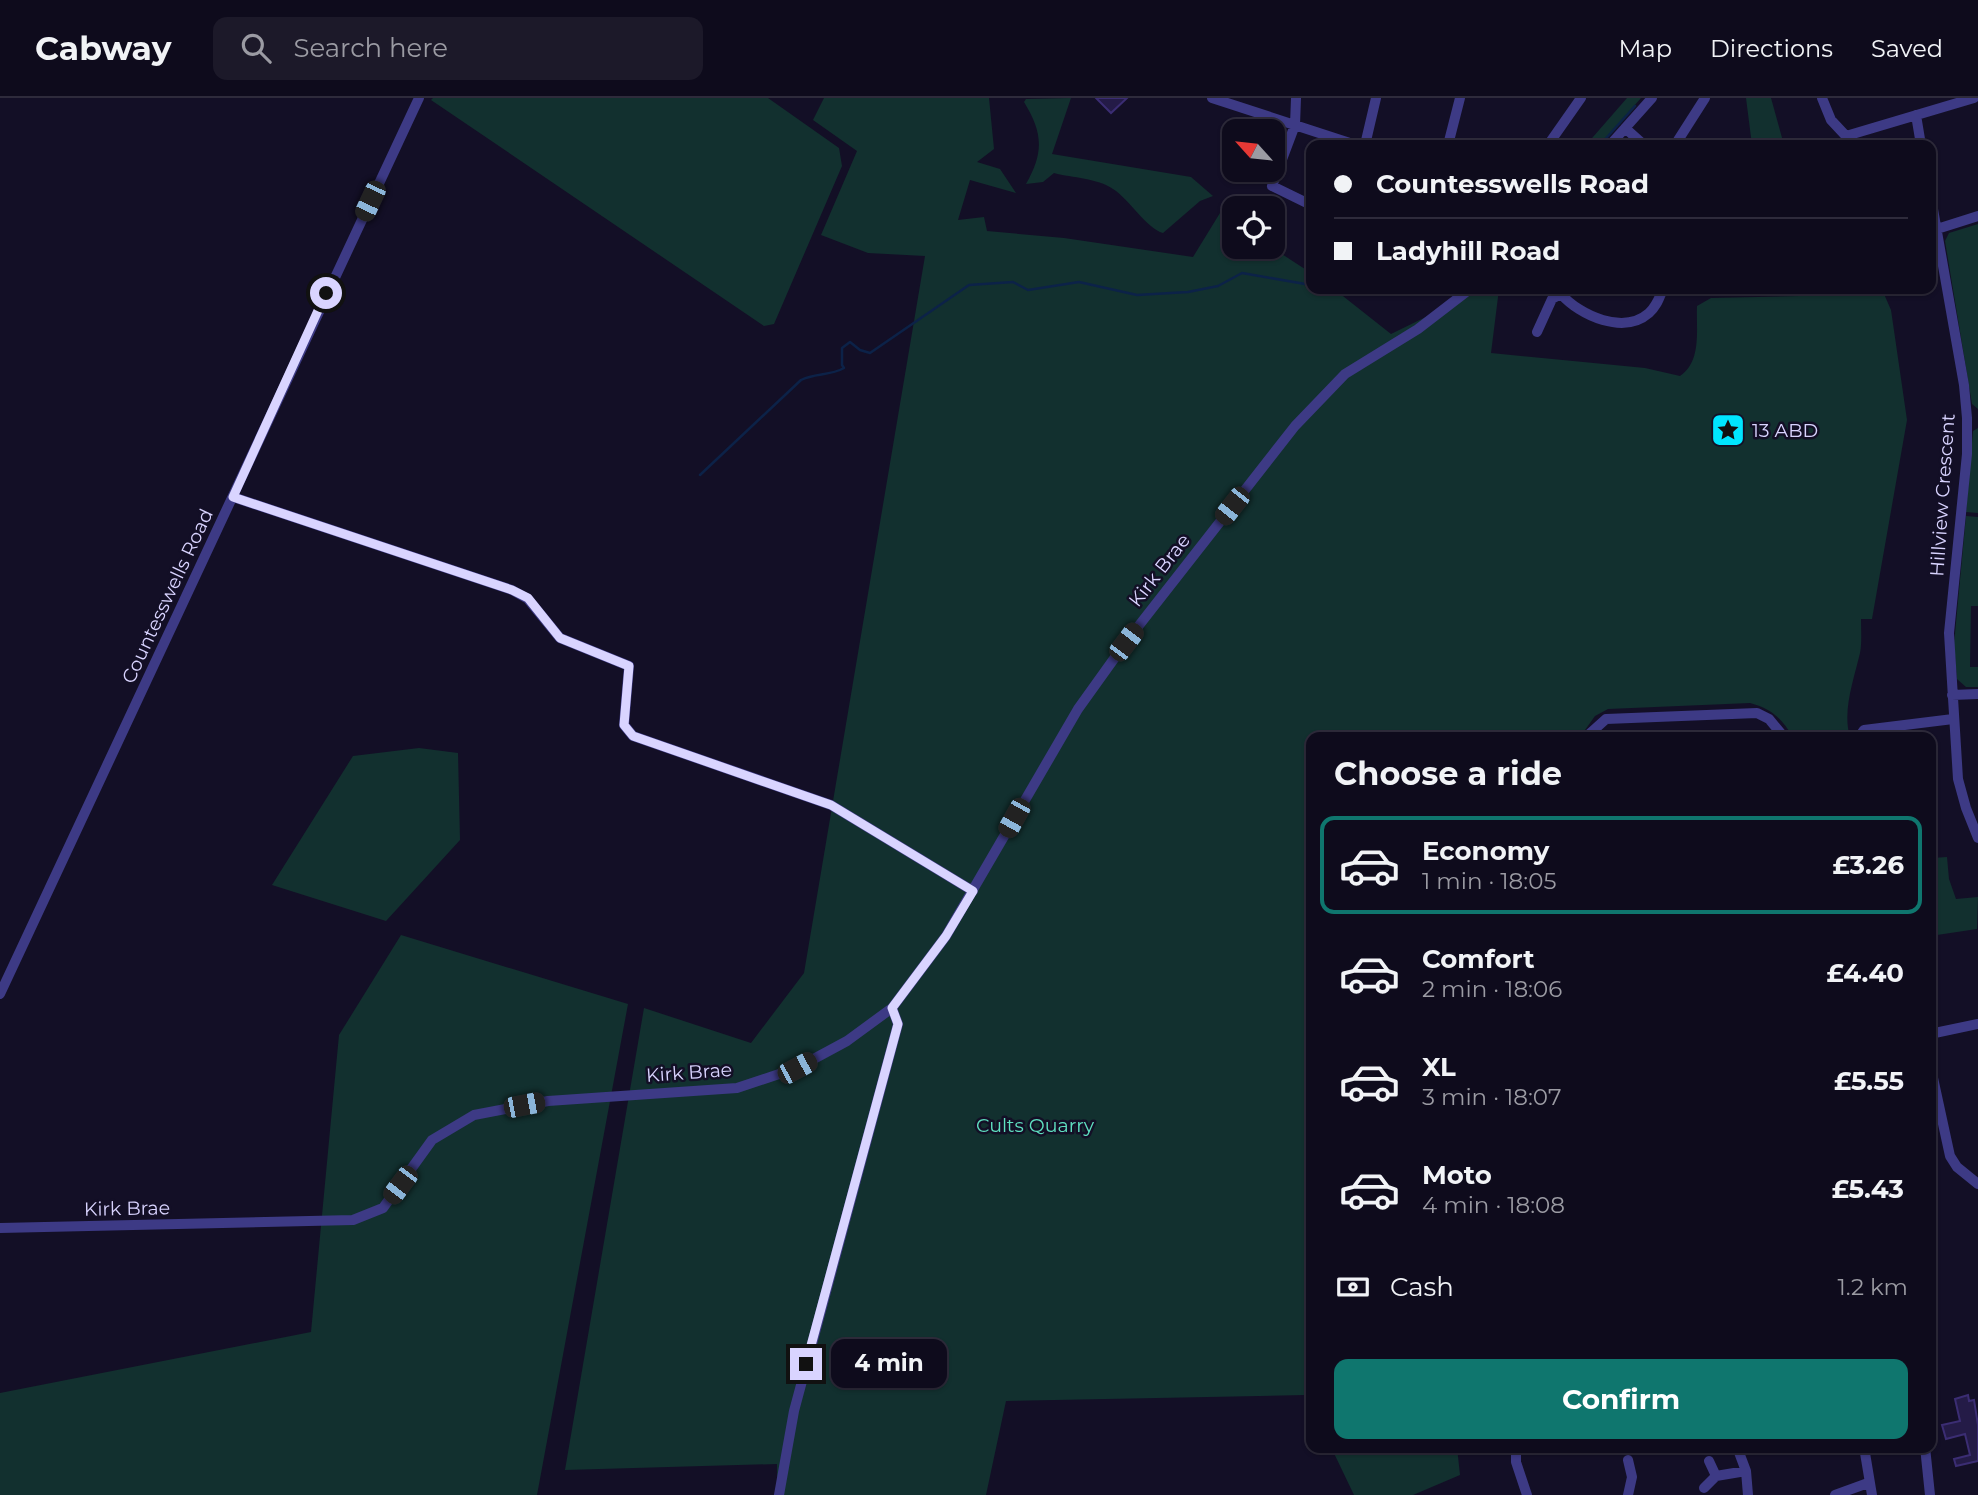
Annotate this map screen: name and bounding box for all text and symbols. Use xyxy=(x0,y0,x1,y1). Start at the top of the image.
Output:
search box xyxy=(213,17,703,80)
text: Cabway xyxy=(35,28,171,68)
icon: search xyxy=(237,29,275,67)
text: Search here xyxy=(293,32,448,64)
text: Map xyxy=(1619,34,1672,63)
text: Directions xyxy=(1710,34,1833,63)
text: Saved xyxy=(1871,34,1943,63)
north arrow xyxy=(1222,119,1284,182)
map controls xyxy=(1222,119,1285,259)
text: Countesswells Road xyxy=(1376,168,1649,200)
car xyxy=(352,178,389,224)
button: locate xyxy=(1222,196,1285,259)
text: Ladyhill Road xyxy=(1376,235,1560,267)
route start xyxy=(310,277,342,309)
place icon: 13 ABD xyxy=(1709,411,1747,449)
street label: Hillview Crescent xyxy=(1925,412,1960,577)
place label: 13 ABD xyxy=(1752,419,1818,442)
car xyxy=(1211,483,1254,529)
street label: Countesswells Road xyxy=(117,505,218,687)
street label: Kirk Brae xyxy=(1124,529,1195,611)
car xyxy=(1105,619,1148,665)
text: Choose a ride xyxy=(1334,754,1562,793)
car xyxy=(995,795,1034,841)
icon: car xyxy=(1338,834,1401,897)
text: Economy xyxy=(1422,835,1549,867)
text: £3.26 xyxy=(1833,849,1904,881)
text: 1 min · 18:05 xyxy=(1422,867,1556,895)
icon: car xyxy=(1338,942,1401,1005)
text: Comfort xyxy=(1422,943,1534,975)
text: £4.40 xyxy=(1826,957,1904,989)
text: 2 min · 18:06 xyxy=(1422,975,1562,1003)
car xyxy=(774,1049,821,1087)
icon: car xyxy=(1338,1050,1401,1113)
text: XL xyxy=(1422,1051,1456,1083)
street label: Kirk Brae xyxy=(645,1058,733,1087)
text: £5.55 xyxy=(1834,1065,1904,1097)
text: 3 min · 18:07 xyxy=(1422,1083,1561,1111)
car xyxy=(502,1091,547,1119)
park label: Cults Quarry xyxy=(976,1114,1095,1137)
icon: car xyxy=(1338,1158,1401,1221)
text: Moto xyxy=(1422,1159,1492,1191)
car xyxy=(379,1162,422,1208)
text: £5.43 xyxy=(1832,1173,1904,1205)
text: 4 min · 18:08 xyxy=(1422,1191,1565,1219)
street label: Kirk Brae xyxy=(84,1196,170,1221)
icon: cash xyxy=(1334,1268,1372,1306)
text: Cash xyxy=(1390,1271,1454,1303)
text: 1.2 km xyxy=(1838,1273,1908,1301)
callout: 4 min xyxy=(830,1340,946,1388)
route end xyxy=(790,1348,822,1380)
text: 4 min xyxy=(854,1349,924,1377)
button: Confirm xyxy=(1334,1359,1908,1439)

